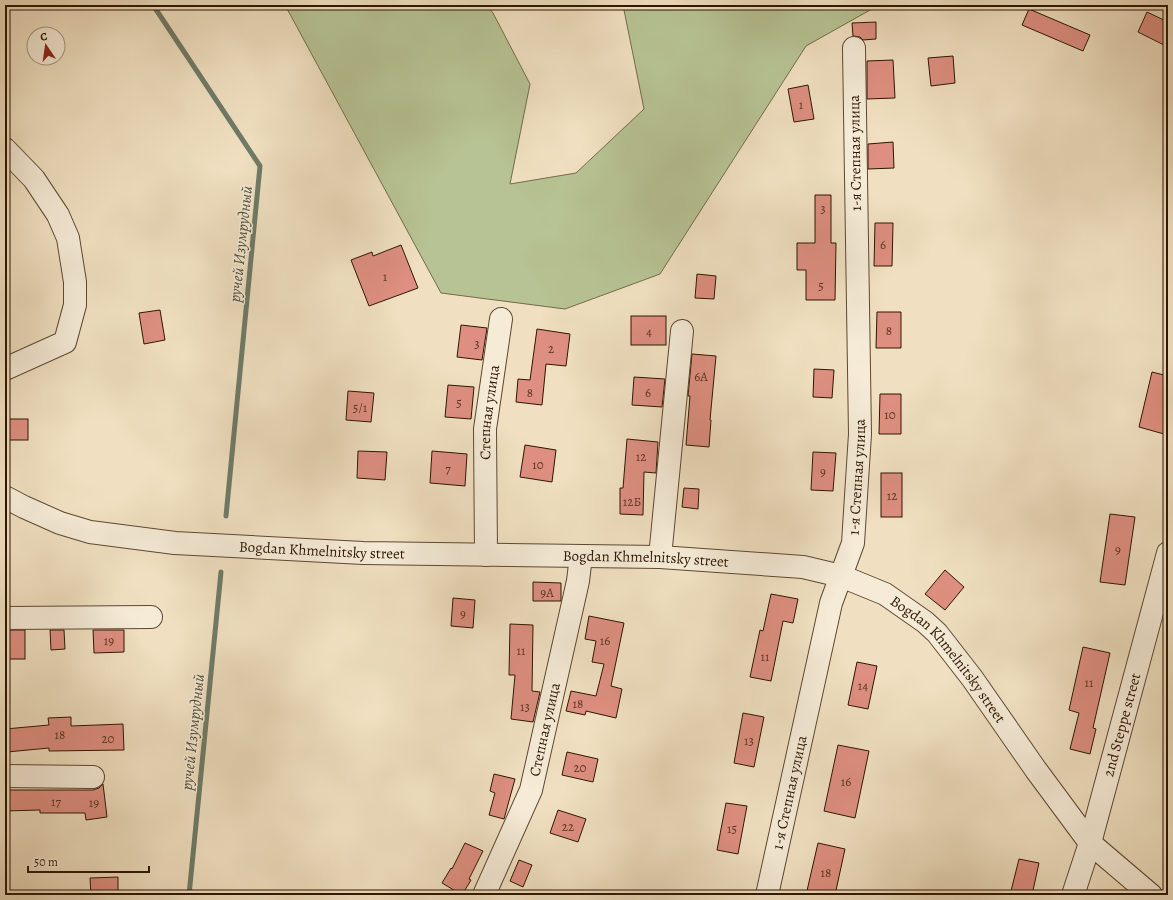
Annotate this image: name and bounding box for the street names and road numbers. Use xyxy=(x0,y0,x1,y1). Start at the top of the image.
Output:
street label: 1-я Степная улица xyxy=(844,95,866,211)
street label: Степная улица xyxy=(475,363,504,460)
street label: 1-я Степная улица xyxy=(844,419,870,536)
street label: Bogdan Khmelnitsky street xyxy=(238,536,405,564)
street label: Bogdan Khmelnitsky street xyxy=(563,546,729,572)
street label: Bogdan Khmelnitsky street xyxy=(887,591,1010,727)
street label: 2nd Steppe street xyxy=(1098,671,1145,779)
street label: Степная улица xyxy=(524,681,565,778)
street label: 1-я Степная улица xyxy=(767,733,812,851)

